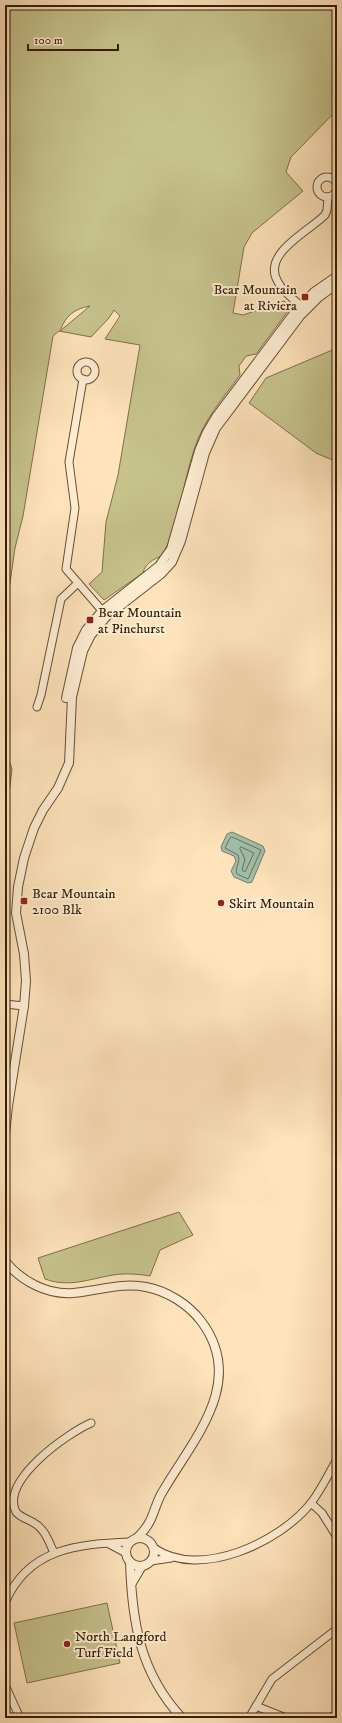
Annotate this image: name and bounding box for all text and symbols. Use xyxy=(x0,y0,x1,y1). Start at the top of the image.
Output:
scale bar xyxy=(28,26,118,52)
text: 100 m xyxy=(34,33,63,48)
place label: Bear Mountain at Riviera xyxy=(213,281,298,315)
marker: Bear Mountain at Riviera xyxy=(300,292,310,302)
place label: Bear Mountain at Pinehurst xyxy=(98,604,182,638)
marker: Bear Mountain at Pinehurst xyxy=(85,615,95,625)
place label: Bear Mountain 2100 Blk xyxy=(32,885,116,919)
place label: Skirt Mountain xyxy=(229,895,315,913)
marker: Bear Mountain 2100 Blk xyxy=(19,896,29,906)
marker: Skirt Mountain xyxy=(216,898,226,908)
place label: North Langford Turf Field xyxy=(75,1628,166,1662)
marker: North Langford Turf Field xyxy=(62,1639,72,1649)

